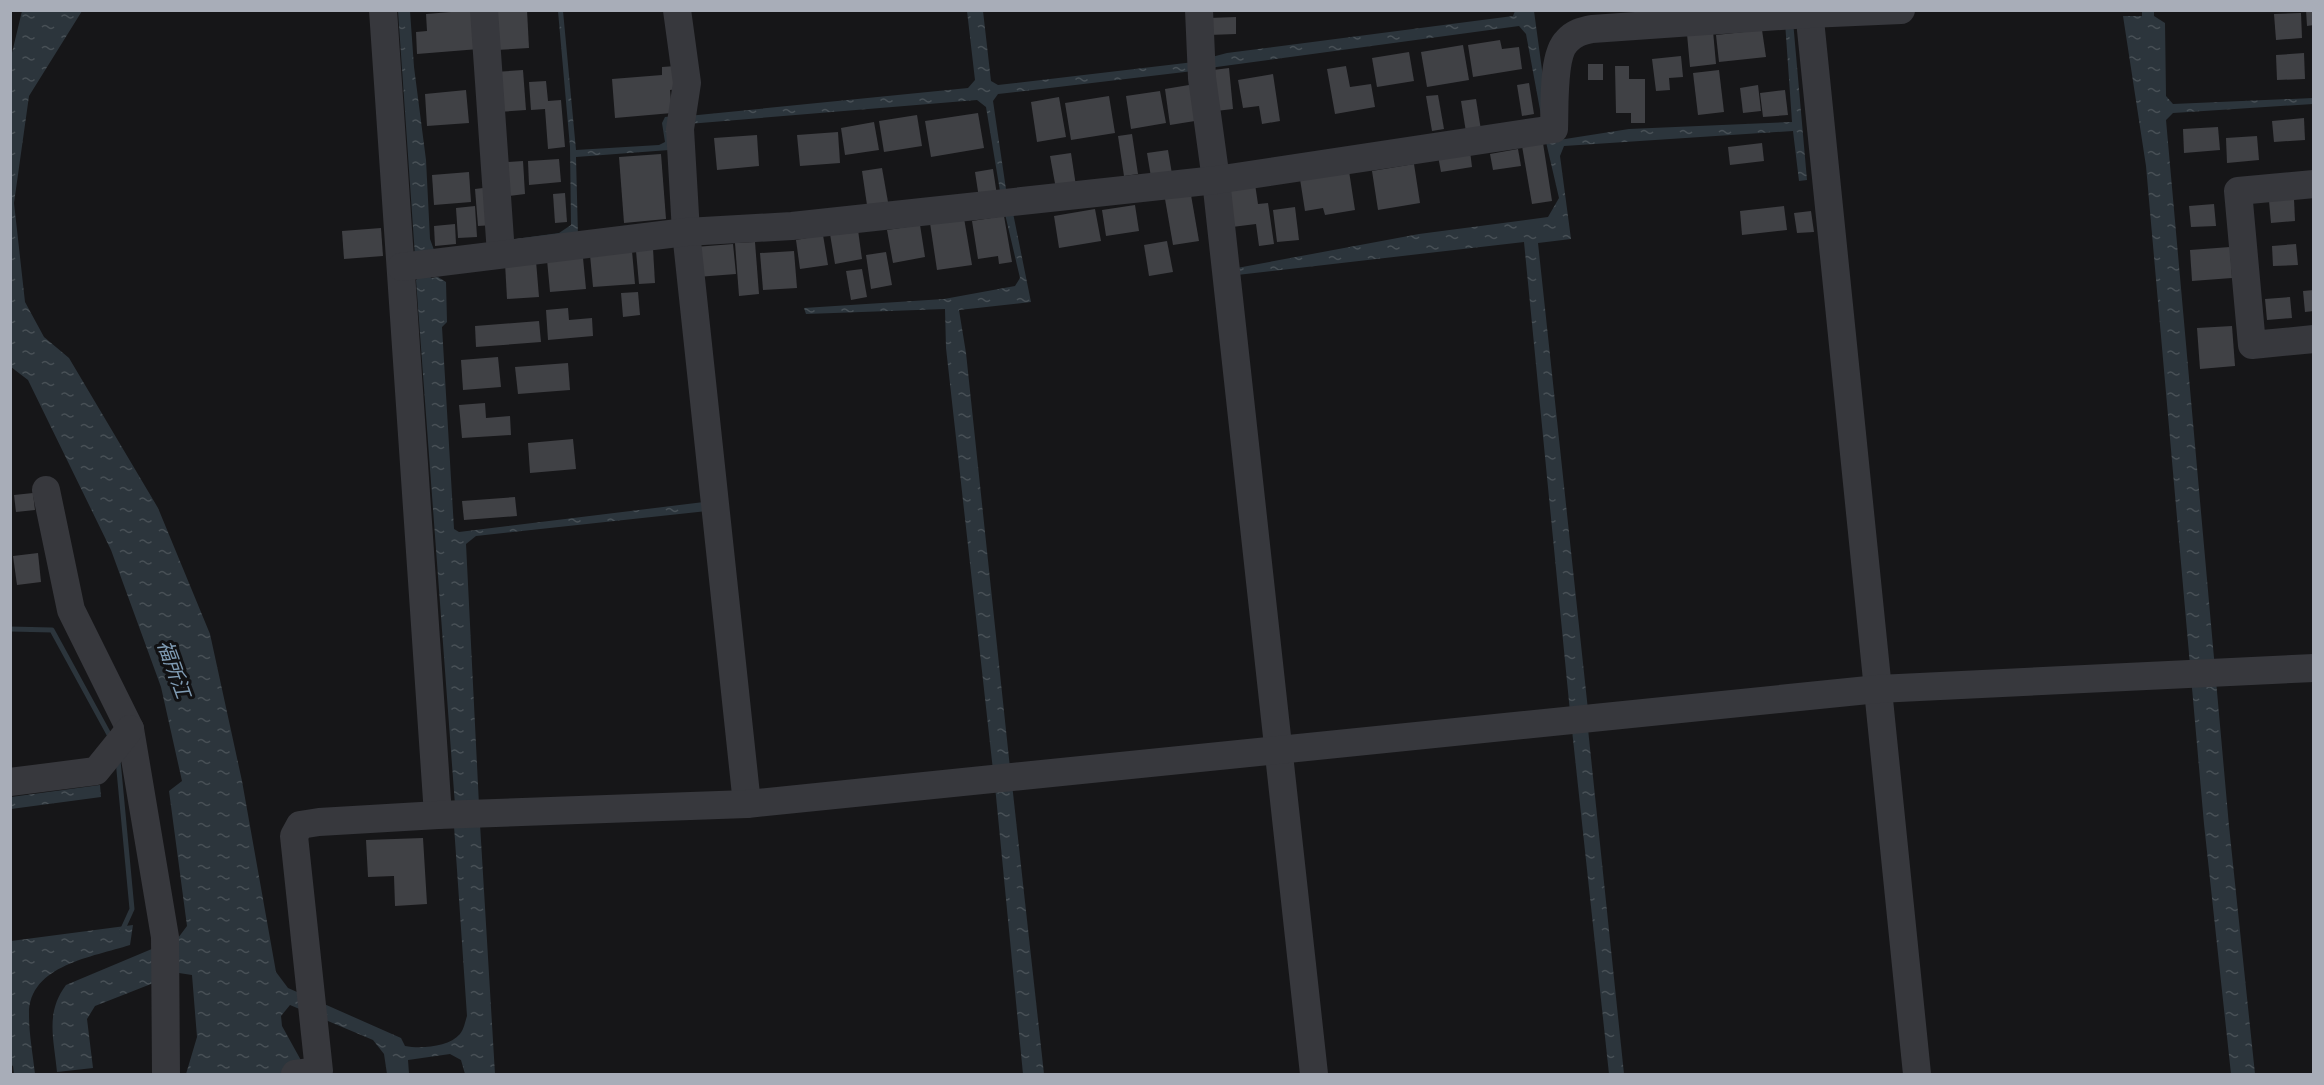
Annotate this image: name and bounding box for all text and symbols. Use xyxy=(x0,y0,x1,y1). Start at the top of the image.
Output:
water label: 福所江 xyxy=(152,637,195,704)

